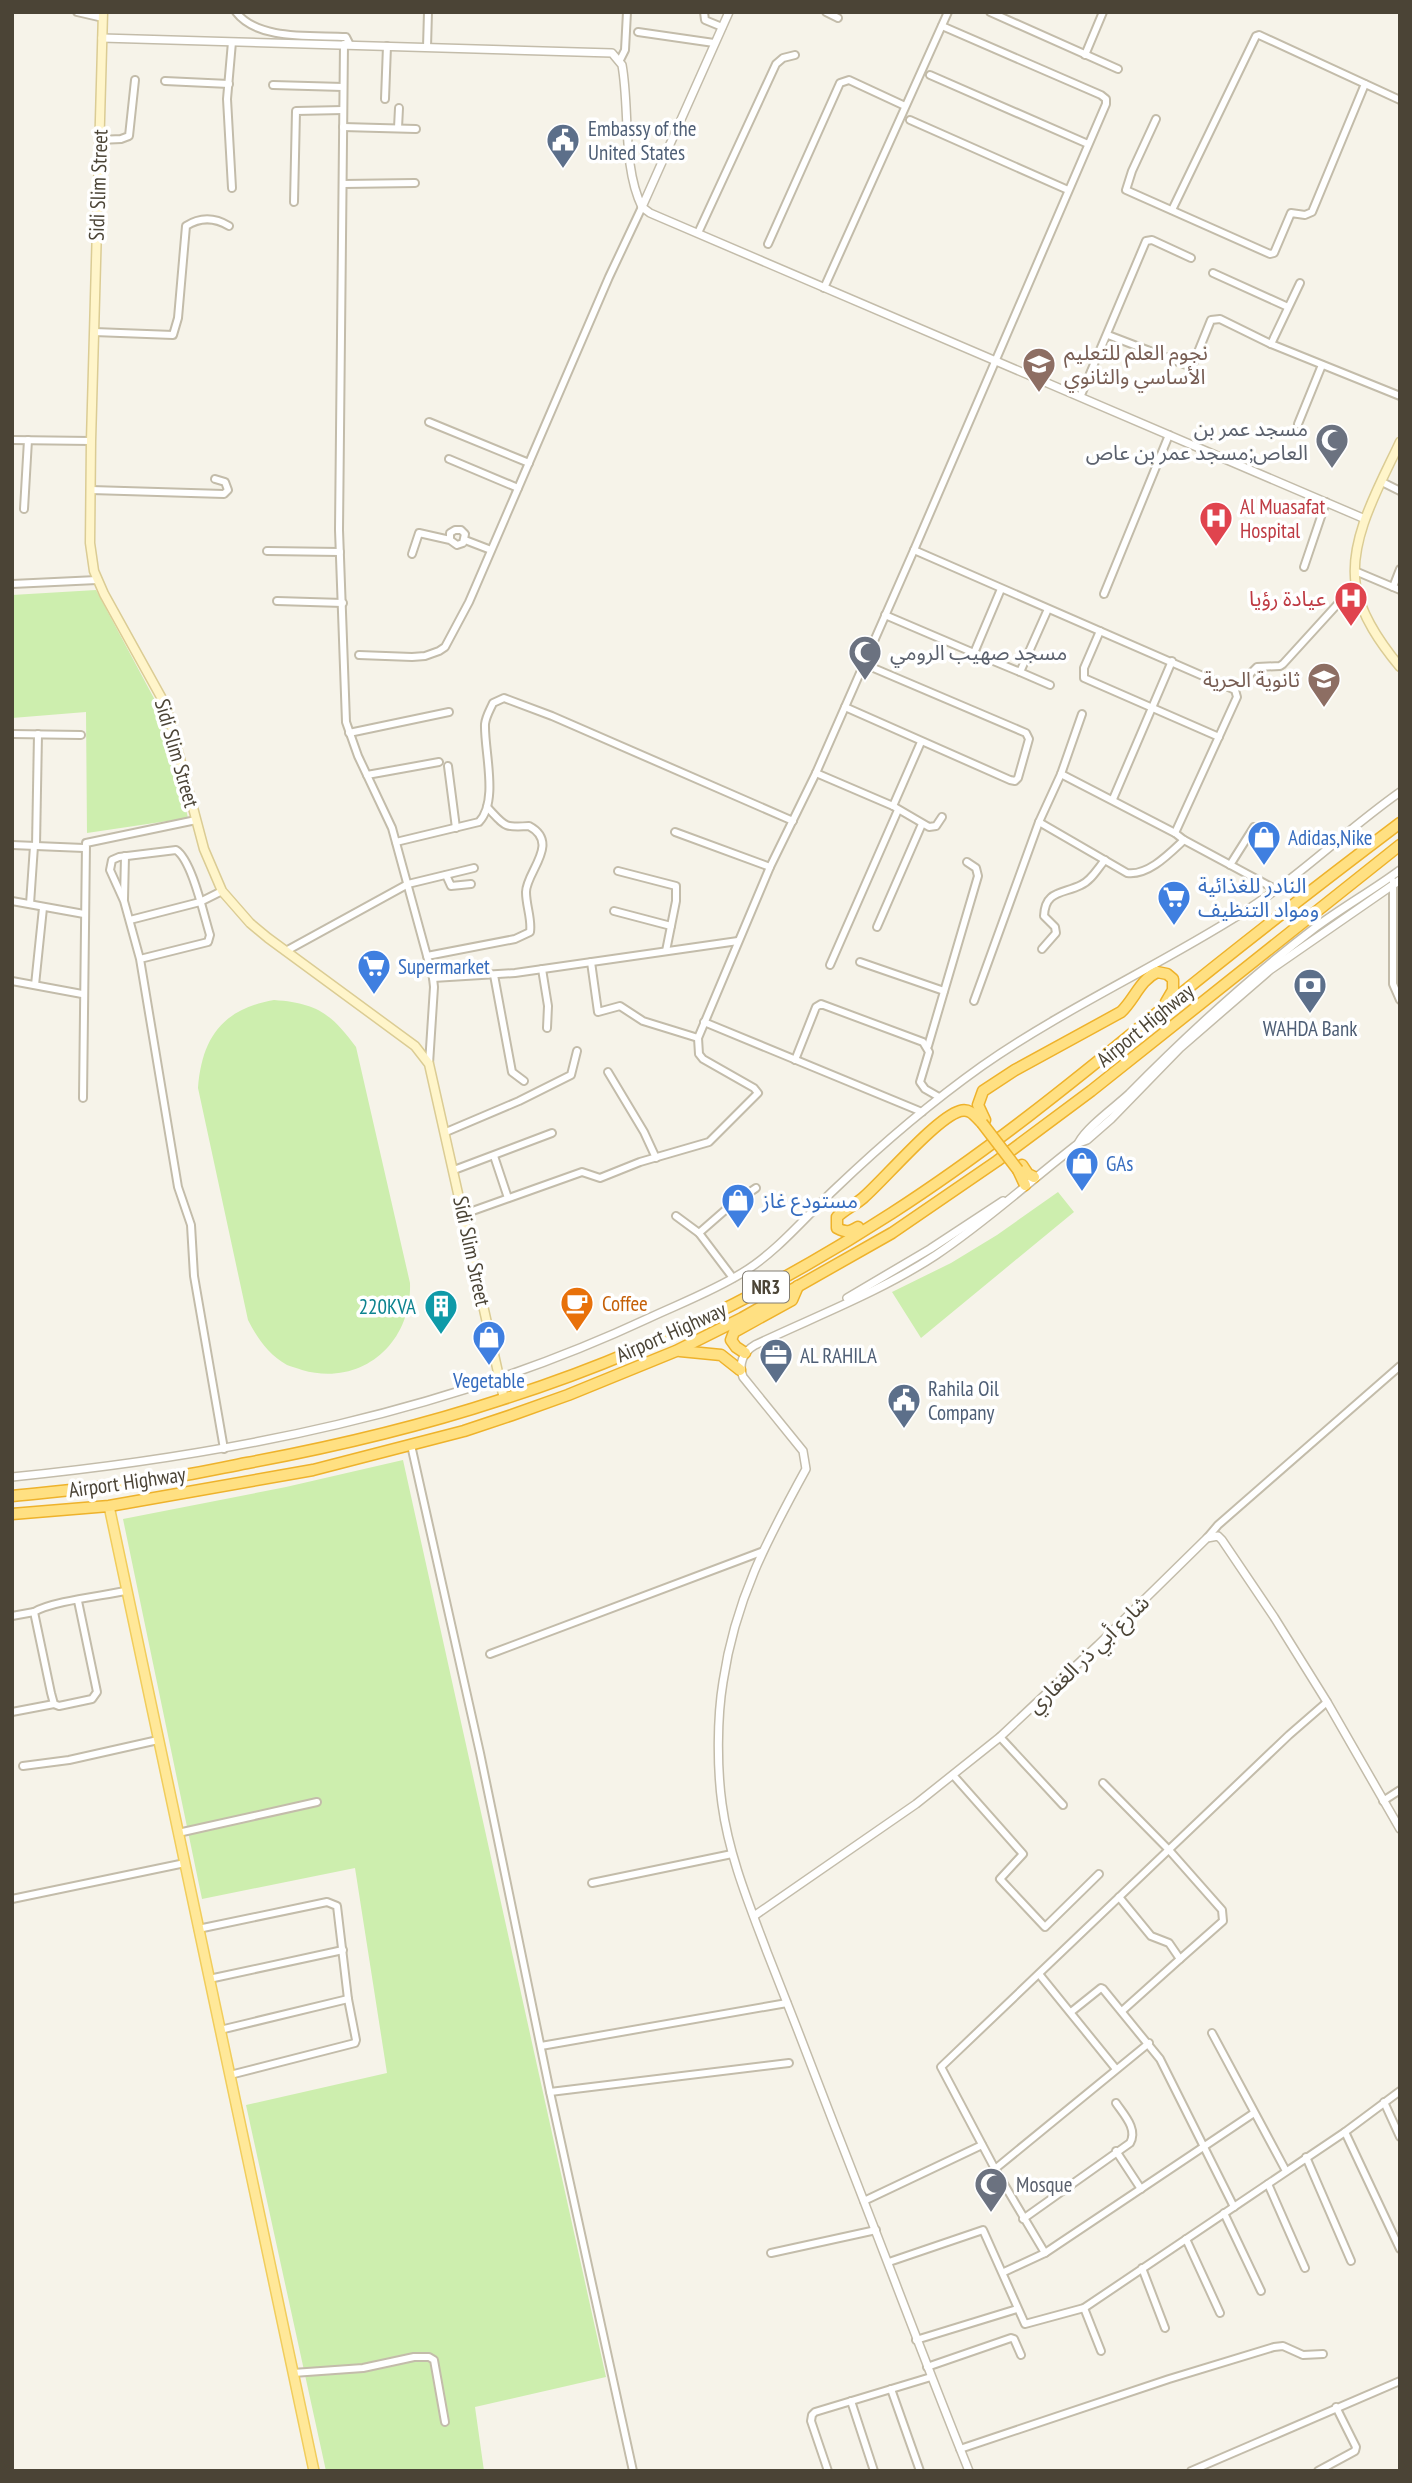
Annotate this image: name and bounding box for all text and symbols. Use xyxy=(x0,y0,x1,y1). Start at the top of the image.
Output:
place label: Embassy of the United States xyxy=(588,115,697,166)
public building icon: Embassy of the United States xyxy=(544,121,582,170)
street label: Sidi Slim Street xyxy=(83,129,113,241)
place label: نجوم العلم للتعليم الأساسي والثانوي xyxy=(1064,339,1208,392)
school or university icon: نجوم العلم للتعليم الأساسي والثانوي xyxy=(1020,345,1058,394)
place label: مسجد عمر بن العاص;مسجد عمر بن عاص xyxy=(1086,415,1308,466)
mosque icon: مسجد عمر بن العاص;مسجد عمر بن عاص xyxy=(1313,421,1351,470)
place label: Al Muasafat Hospital xyxy=(1240,493,1325,544)
hospital icon: Al Muasafat Hospital xyxy=(1197,499,1235,548)
hospital icon: عيادة رؤيا xyxy=(1332,579,1370,628)
place label: عيادة رؤيا xyxy=(1249,585,1326,612)
mosque icon: مسجد صهيب الرومي xyxy=(846,633,884,682)
place label: مسجد صهيب الرومي xyxy=(890,639,1067,668)
school or university icon: ثانوية الحرية xyxy=(1305,660,1343,709)
place label: ثانوية الحرية xyxy=(1203,666,1300,693)
street label: Sidi Slim Street xyxy=(149,696,205,811)
shop icon: Adidas,Nike xyxy=(1245,818,1283,867)
place label: Adidas,Nike xyxy=(1288,824,1373,851)
place label: النادر للغذائية ومواد التنظيف xyxy=(1198,872,1319,923)
supermarket icon: النادر للغذائية ومواد التنظيف xyxy=(1155,878,1193,927)
supermarket icon: Supermarket xyxy=(355,947,393,996)
place label: Supermarket xyxy=(398,953,490,980)
bank icon: WAHDA Bank xyxy=(1291,966,1329,1015)
street label: Airport Highway xyxy=(1091,977,1199,1073)
place label: WAHDA Bank xyxy=(1263,1015,1357,1042)
shop icon: GAs xyxy=(1063,1144,1101,1193)
place label: GAs xyxy=(1106,1150,1133,1177)
shop icon: مستودع غاز xyxy=(719,1181,757,1230)
place label: مستودع غاز xyxy=(761,1187,858,1216)
street label: Sidi Slim Street xyxy=(447,1194,497,1309)
road number: NR3 xyxy=(743,1272,789,1302)
cafe icon: Coffee xyxy=(558,1284,596,1333)
building icon: 220KVA xyxy=(422,1287,460,1336)
place label: Coffee xyxy=(602,1290,648,1317)
place label: 220KVA xyxy=(359,1293,416,1320)
street label: Airport Highway xyxy=(612,1296,730,1368)
shop icon: Vegetable xyxy=(470,1318,508,1367)
office icon: AL RAHILA xyxy=(757,1336,795,1385)
place label: AL RAHILA xyxy=(800,1342,877,1369)
place label: Vegetable xyxy=(452,1367,525,1394)
place label: Rahila Oil Company xyxy=(928,1375,999,1426)
public building icon: Rahila Oil Company xyxy=(885,1381,923,1430)
street label: Airport Highway xyxy=(67,1460,187,1504)
street label: شارع أبي ذر الغفاري xyxy=(1021,1589,1157,1721)
mosque icon: Mosque xyxy=(972,2165,1010,2214)
place label: Mosque xyxy=(1016,2171,1072,2198)

